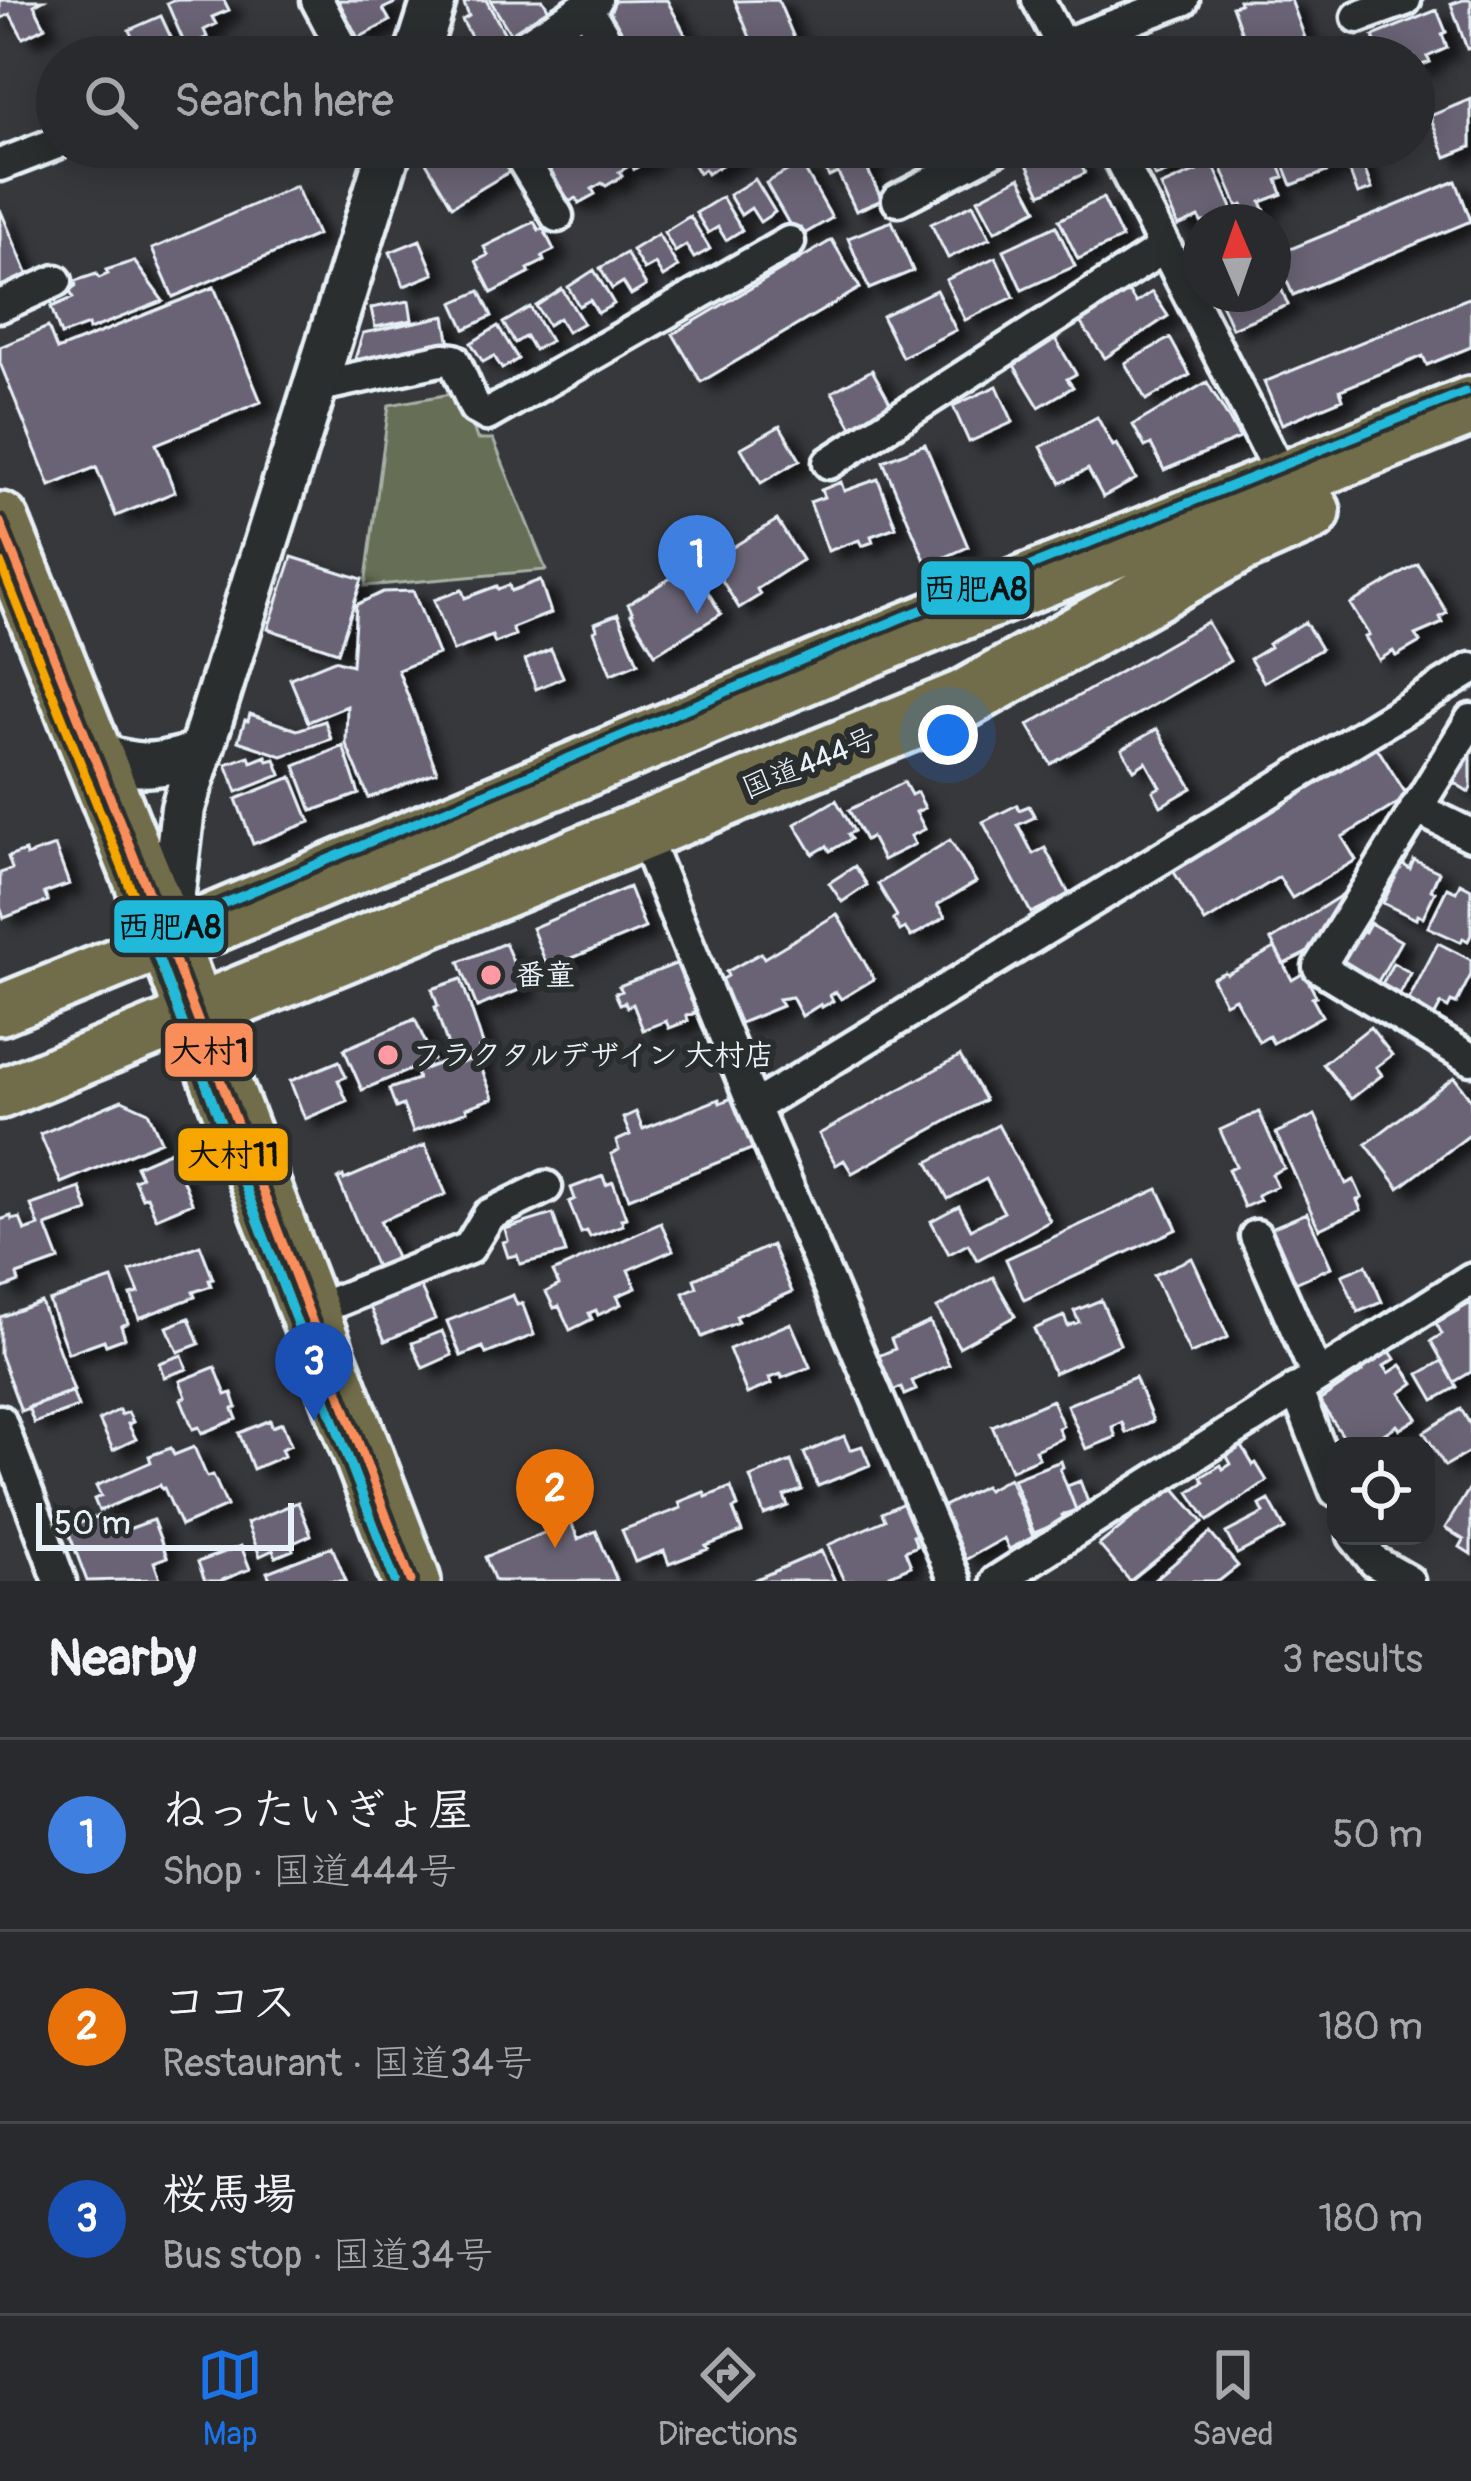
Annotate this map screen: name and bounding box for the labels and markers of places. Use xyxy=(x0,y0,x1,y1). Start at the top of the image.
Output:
pin: 1 xyxy=(658,515,736,614)
place label: 番童 xyxy=(515,957,575,994)
marker: 番童 xyxy=(478,962,504,988)
place label: フラクタルデザイン 大村店 xyxy=(412,1037,774,1074)
marker: フラクタルデザイン 大村店 xyxy=(375,1042,401,1068)
pin: 3 xyxy=(275,1322,353,1421)
pin: 2 xyxy=(516,1449,594,1548)

